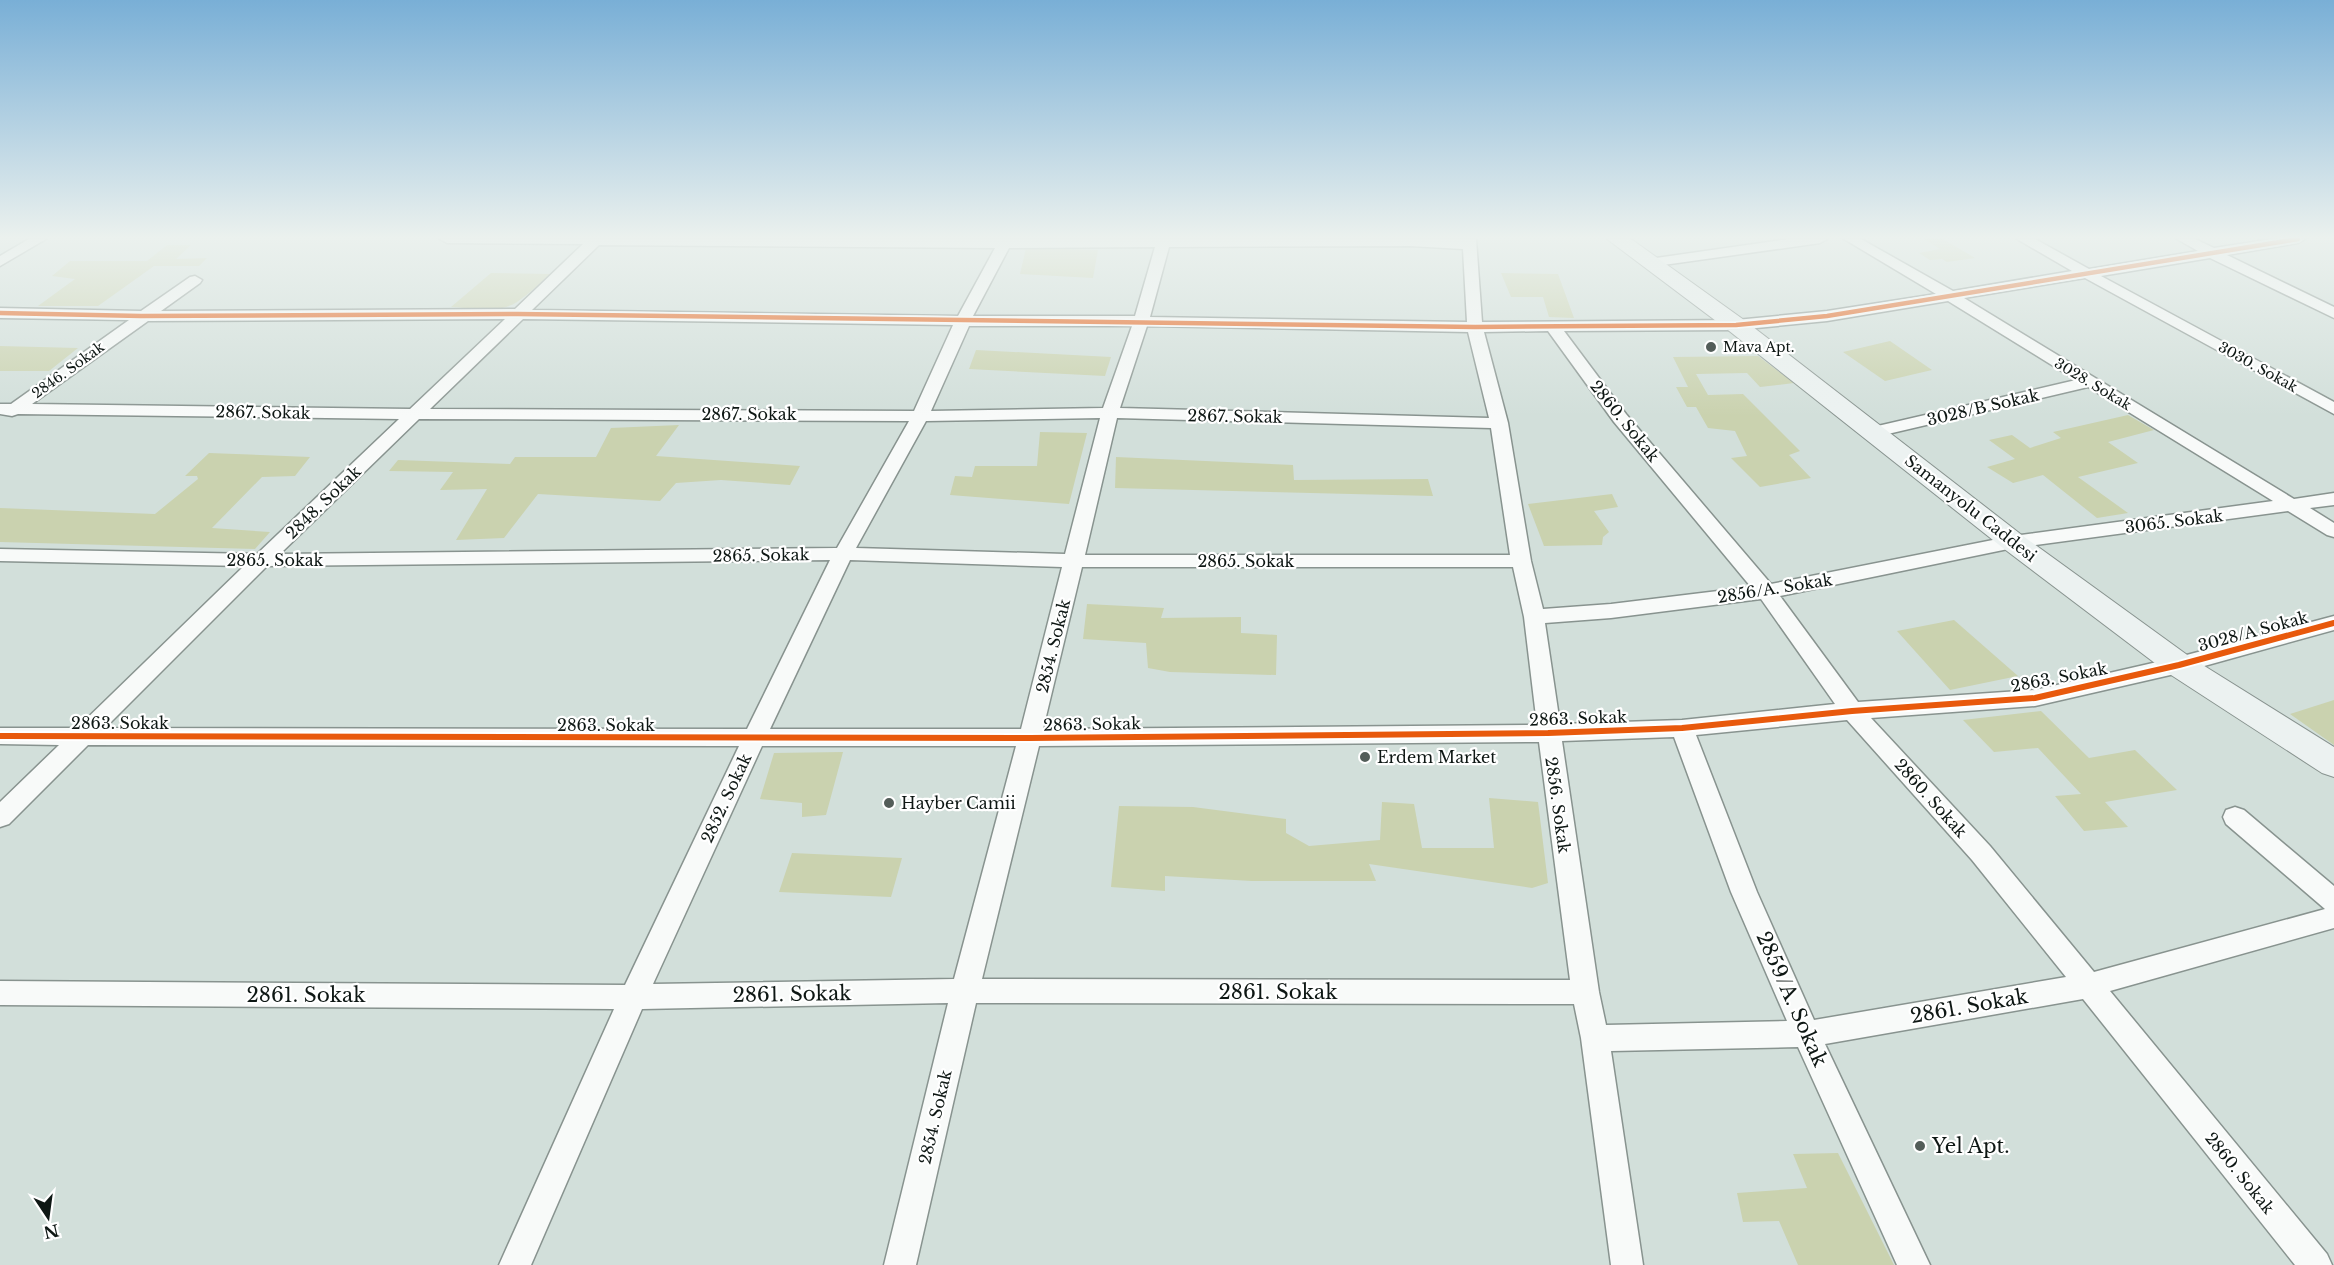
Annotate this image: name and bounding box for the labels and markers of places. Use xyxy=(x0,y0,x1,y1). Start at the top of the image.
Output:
place label: Mava Apt. xyxy=(1723,338,1795,356)
marker: Mava Apt. xyxy=(1704,340,1718,354)
place label: Erdem Market xyxy=(1377,747,1496,767)
marker: Erdem Market xyxy=(1358,750,1372,764)
place label: Hayber Camii xyxy=(901,793,1016,813)
marker: Hayber Camii xyxy=(882,796,896,810)
place label: Yel Apt. xyxy=(1931,1134,2009,1158)
marker: Yel Apt. xyxy=(1913,1139,1927,1153)

